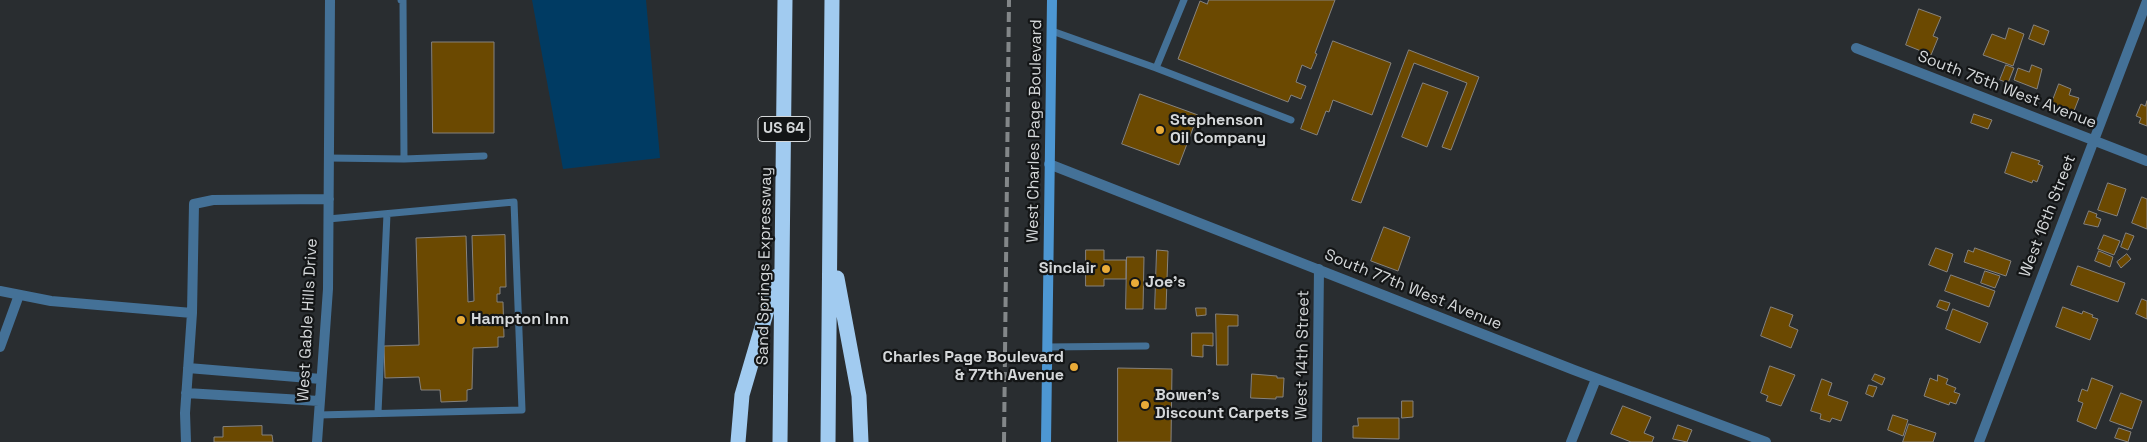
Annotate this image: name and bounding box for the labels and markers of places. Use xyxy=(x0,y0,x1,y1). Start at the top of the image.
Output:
place label: Stephenson Oil Company xyxy=(1170,111,1266,149)
marker: Stephenson Oil Company xyxy=(1154,124,1166,136)
place label: Sinclair xyxy=(1039,259,1096,279)
marker: Sinclair xyxy=(1100,263,1112,275)
place label: Joe's xyxy=(1145,273,1186,293)
marker: Joe's xyxy=(1129,277,1141,289)
place label: Hampton Inn xyxy=(471,310,569,330)
marker: Hampton Inn xyxy=(455,314,467,326)
place label: Charles Page Boulevard & 77th Avenue xyxy=(883,348,1064,386)
marker: Charles Page Boulevard & 77th Avenue xyxy=(1068,361,1080,373)
place label: Bowen's Discount Carpets xyxy=(1155,386,1289,424)
marker: Bowen's Discount Carpets xyxy=(1139,399,1151,411)

